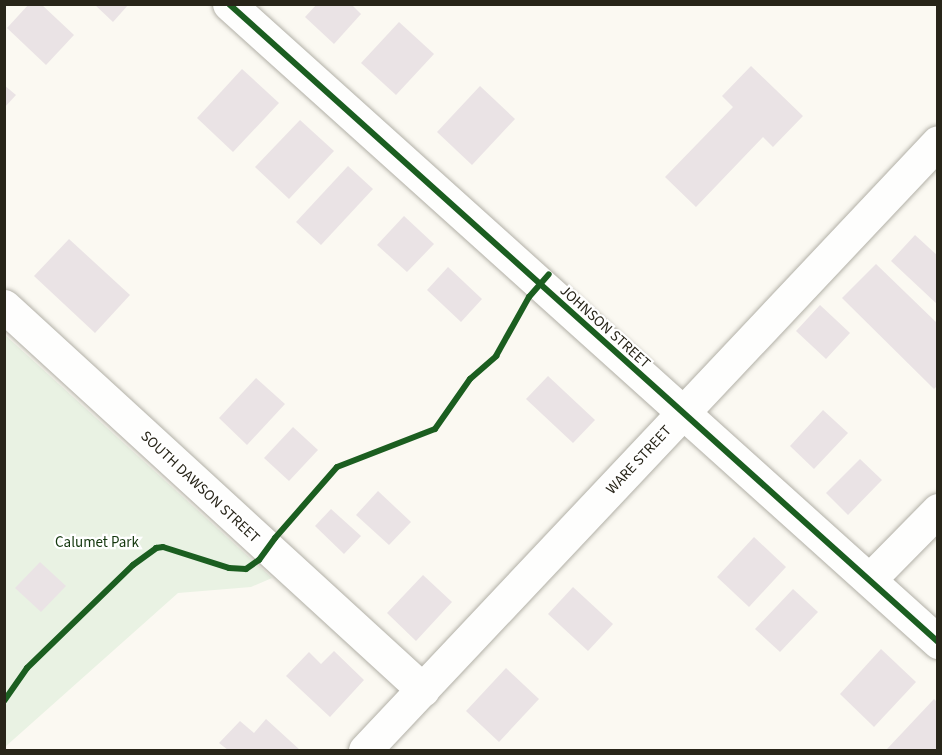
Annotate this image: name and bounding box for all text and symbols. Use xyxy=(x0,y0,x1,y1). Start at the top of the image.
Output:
street label: JOHNSON STREET xyxy=(556,282,654,372)
street label: WARE STREET xyxy=(603,422,675,498)
street label: SOUTH DAWSON STREET xyxy=(137,427,263,547)
park label: Calumet Park xyxy=(55,534,139,552)

